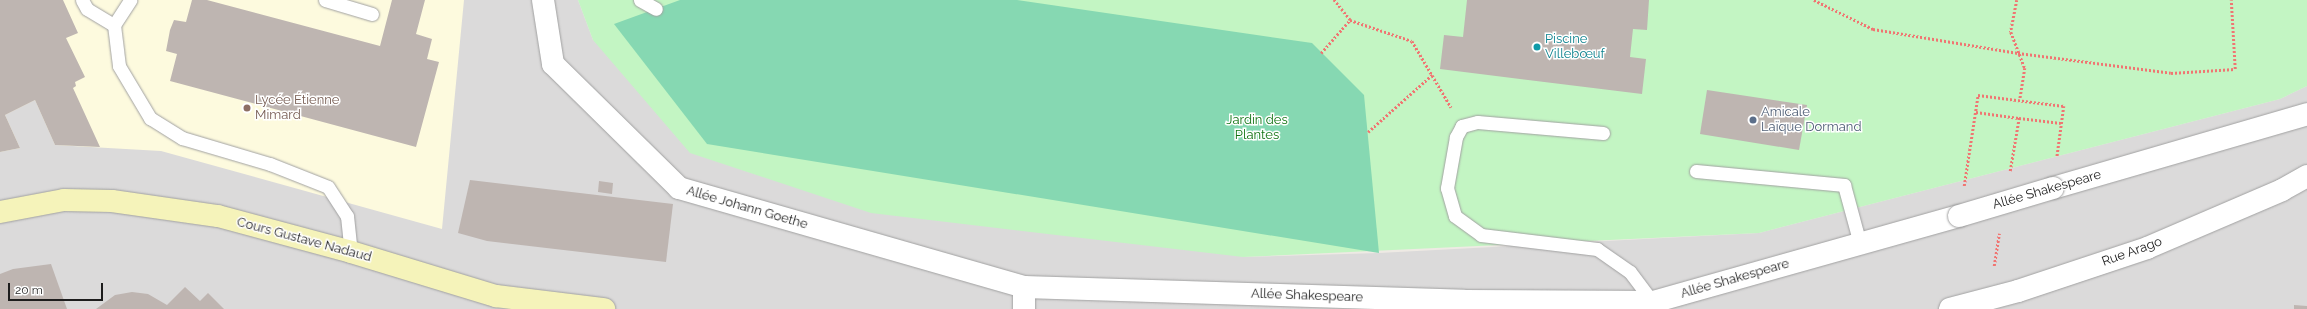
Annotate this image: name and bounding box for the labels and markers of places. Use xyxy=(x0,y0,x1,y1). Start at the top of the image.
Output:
place label: Piscine Villebœuf xyxy=(1545,32,1605,63)
marker: Piscine Villebœuf xyxy=(1532,42,1542,52)
place label: Lycée Étienne Mimard xyxy=(255,93,339,124)
marker: Lycée Étienne Mimard xyxy=(242,103,252,113)
place label: Amicale Laïque Dormand xyxy=(1761,105,1861,136)
marker: Amicale Laïque Dormand xyxy=(1748,115,1758,125)

